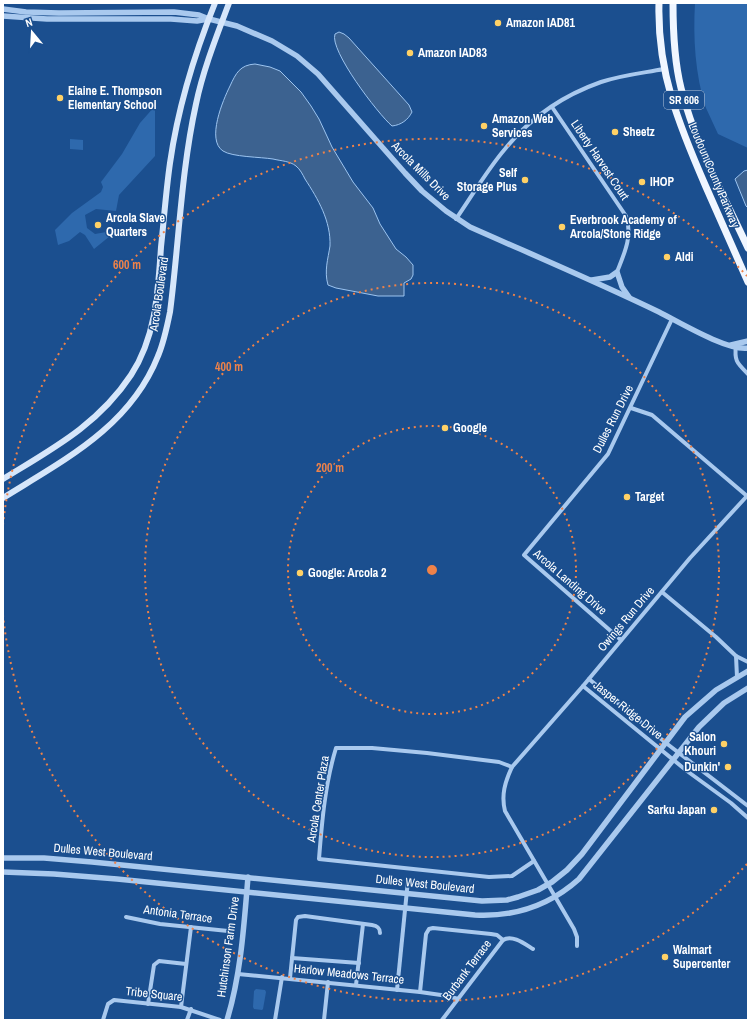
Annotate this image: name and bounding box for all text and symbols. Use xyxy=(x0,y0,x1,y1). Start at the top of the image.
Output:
north arrow xyxy=(12,12,52,52)
text: N xyxy=(24,15,34,30)
place label: Amazon IAD81 xyxy=(506,15,575,31)
marker: Amazon IAD81 xyxy=(493,18,503,28)
place label: Amazon IAD83 xyxy=(418,45,487,61)
marker: Amazon IAD83 xyxy=(405,48,415,58)
place label: Elaine E. Thompson Elementary School xyxy=(68,83,162,113)
road number: SR 606 xyxy=(664,91,704,109)
marker: Elaine E. Thompson Elementary School xyxy=(55,93,65,103)
place label: Amazon Web Services xyxy=(492,111,554,141)
street label: Liberty Harvest Court xyxy=(567,117,633,203)
street label: Loudoun County Parkway xyxy=(685,120,743,230)
marker: Amazon Web Services xyxy=(479,121,489,131)
place label: Sheetz xyxy=(623,124,655,140)
marker: Sheetz xyxy=(610,127,620,137)
street label: Arcola Mills Drive xyxy=(387,137,454,204)
place label: Self Storage Plus xyxy=(457,165,518,195)
place label: IHOP xyxy=(650,174,674,190)
marker: Self Storage Plus xyxy=(520,175,530,185)
marker: IHOP xyxy=(637,177,647,187)
place label: Arcola Slave Quarters xyxy=(106,210,166,240)
place label: Everbrook Academy of Arcola/Stone Ridge xyxy=(570,212,678,242)
marker: Arcola Slave Quarters xyxy=(93,220,103,230)
marker: Everbrook Academy of Arcola/Stone Ridge xyxy=(557,222,567,232)
place label: Aldi xyxy=(675,249,694,265)
marker: Aldi xyxy=(662,252,672,262)
street label: Arcola Boulevard xyxy=(146,256,172,333)
text: 600 m xyxy=(113,257,141,273)
text: 400 m xyxy=(215,359,243,375)
street label: Dulles Run Drive xyxy=(589,382,637,456)
place label: Google xyxy=(453,420,487,436)
marker: Google xyxy=(440,423,450,433)
text: 200 m xyxy=(316,460,344,476)
place label: Target xyxy=(635,489,665,505)
marker: Target xyxy=(622,492,632,502)
street label: Arcola Landing Drive xyxy=(529,545,610,618)
centre of rings xyxy=(425,563,439,577)
place label: Google: Arcola 2 xyxy=(308,565,387,581)
marker: Google: Arcola 2 xyxy=(295,568,305,578)
street label: Owings Run Drive xyxy=(594,583,658,655)
street label: Jasper Ridge Drive xyxy=(590,677,666,743)
place label: Salon Khouri xyxy=(684,729,716,759)
marker: Salon Khouri xyxy=(719,739,729,749)
street label: Arcola Center Plaza xyxy=(303,754,333,844)
place label: Dunkin' xyxy=(684,759,720,775)
marker: Dunkin' xyxy=(723,762,733,772)
place label: Sarku Japan xyxy=(647,802,706,818)
marker: Sarku Japan xyxy=(709,805,719,815)
street label: Dulles West Boulevard xyxy=(53,840,153,864)
street label: Dulles West Boulevard xyxy=(375,871,475,897)
street label: Hutchinson Farm Drive xyxy=(213,896,243,998)
street label: Antonia Terrace xyxy=(142,901,213,927)
street label: Burbank Terrace xyxy=(439,936,495,1004)
place label: Walmart Supercenter xyxy=(673,942,731,972)
marker: Walmart Supercenter xyxy=(660,952,670,962)
street label: Harlow Meadows Terrace xyxy=(293,960,405,988)
street label: Tribe Square xyxy=(125,983,183,1005)

